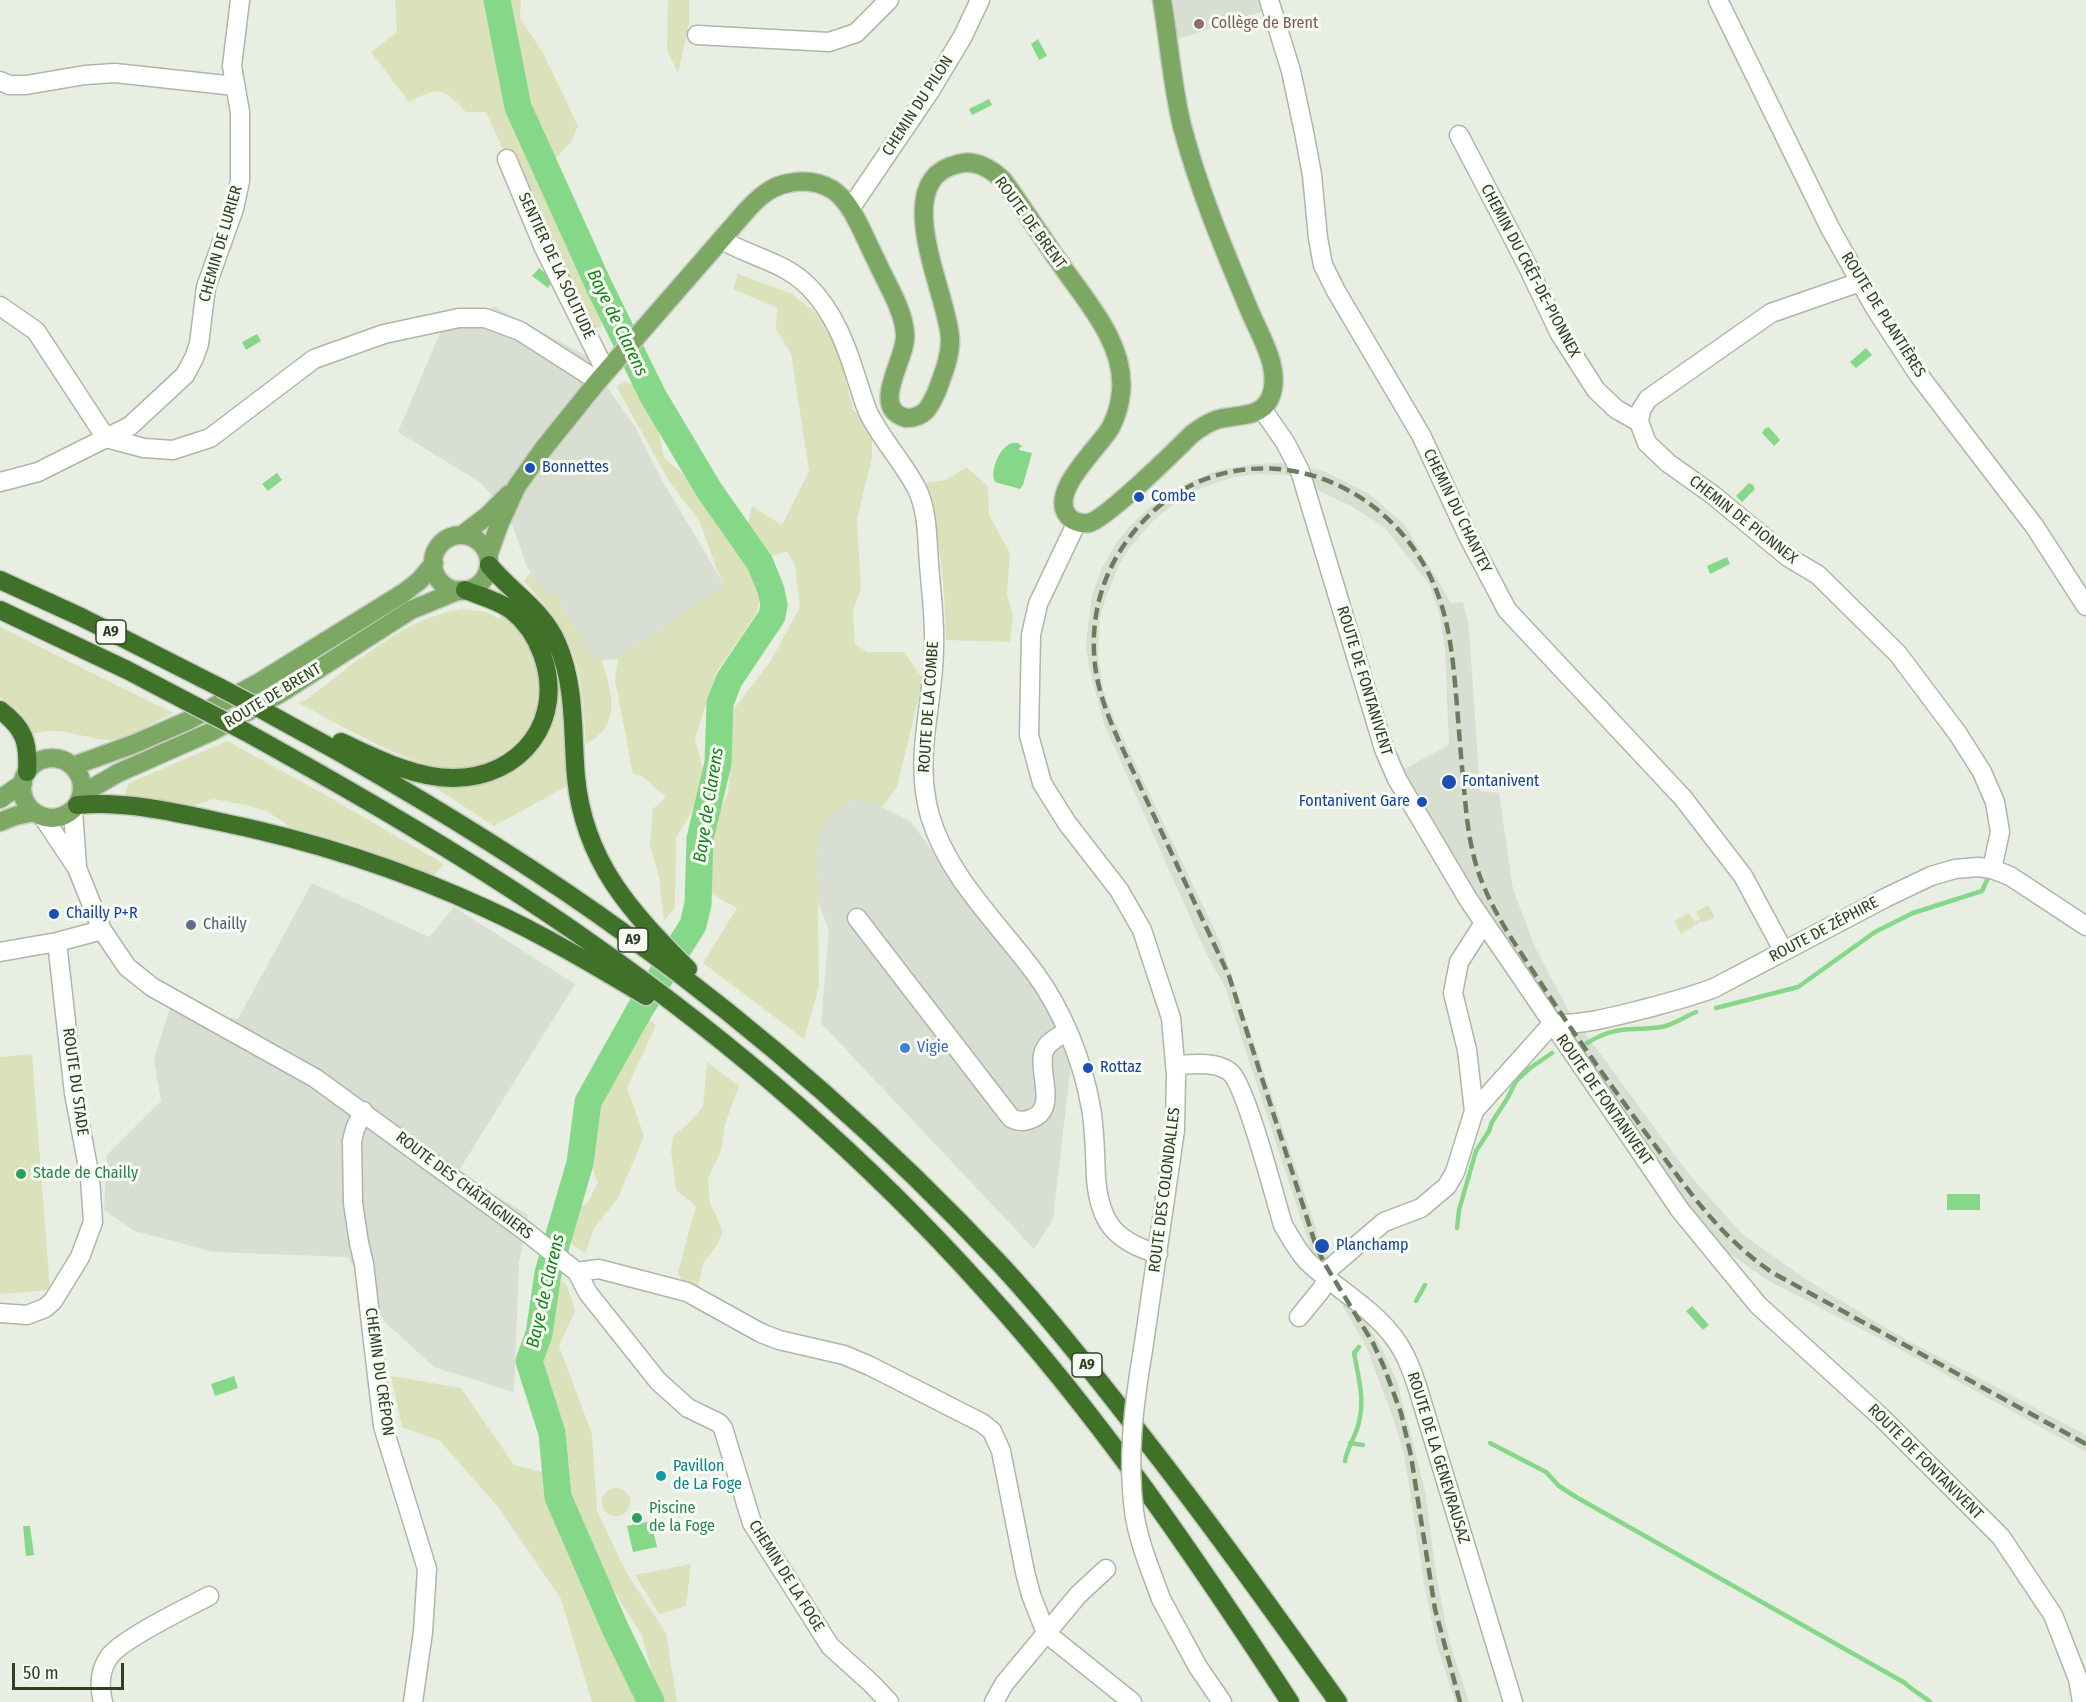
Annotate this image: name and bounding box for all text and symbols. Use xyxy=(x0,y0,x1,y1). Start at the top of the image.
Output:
place label: Collège de Brent xyxy=(1211,14,1318,34)
marker: Collège de Brent xyxy=(1192,17,1206,31)
street label: CHEMIN DU PILON xyxy=(878,52,958,160)
street label: ROUTE DE BRENT xyxy=(990,173,1070,273)
street label: CHEMIN DU CRÊT-DE-PIONNEX xyxy=(1476,181,1584,361)
street label: CHEMIN DE LURIER xyxy=(195,184,247,304)
street label: SENTIER DE LA SOLITUDE xyxy=(514,190,598,342)
street label: ROUTE DE PLANTIÈRES xyxy=(1837,249,1929,381)
water label: Baye de Clarens xyxy=(582,266,652,380)
street label: CHEMIN DU CHANTEY xyxy=(1419,446,1495,576)
place label: Bonnettes xyxy=(542,458,609,478)
marker: Bonnettes xyxy=(523,461,537,475)
street label: CHEMIN DE PIONNEX xyxy=(1685,472,1801,568)
place label: Combe xyxy=(1151,487,1196,507)
marker: Combe xyxy=(1132,490,1146,504)
street label: ROUTE DE FONTANIVENT xyxy=(1332,604,1396,758)
road number: A9 xyxy=(96,620,126,644)
street label: ROUTE DE LA COMBE xyxy=(915,641,943,773)
street label: ROUTE DE BRENT xyxy=(221,660,325,732)
water label: Baye de Clarens xyxy=(689,746,729,864)
place label: Fontanivent xyxy=(1462,772,1539,792)
marker: Fontanivent xyxy=(1440,773,1458,791)
place label: Fontanivent Gare xyxy=(1299,792,1410,812)
marker: Fontanivent Gare xyxy=(1415,795,1429,809)
street label: ROUTE DE ZÉPHIRE xyxy=(1766,893,1882,967)
place label: Chailly P+R xyxy=(66,904,138,924)
marker: Chailly P+R xyxy=(47,907,61,921)
place label: Chailly xyxy=(203,915,247,935)
marker: Chailly xyxy=(184,918,198,932)
road number: A9 xyxy=(618,928,648,952)
street label: ROUTE DU STADE xyxy=(58,1027,92,1137)
street label: ROUTE DE FONTANIVENT xyxy=(1552,1031,1656,1169)
place label: Vigie xyxy=(917,1038,949,1058)
marker: Vigie xyxy=(898,1041,912,1055)
place label: Rottaz xyxy=(1100,1058,1141,1078)
marker: Rottaz xyxy=(1081,1061,1095,1075)
street label: ROUTE DES COLONDALLES xyxy=(1145,1106,1185,1274)
street label: ROUTE DES CHÂTAIGNIERS xyxy=(392,1128,536,1244)
place label: Stade de Chailly xyxy=(33,1164,138,1184)
marker: Stade de Chailly xyxy=(14,1167,28,1181)
water label: Baye de Clarens xyxy=(522,1232,570,1350)
place label: Planchamp xyxy=(1336,1236,1409,1256)
marker: Planchamp xyxy=(1313,1237,1331,1255)
street label: CHEMIN DU CRÉPON xyxy=(360,1307,398,1437)
road number: A9 xyxy=(1072,1353,1102,1377)
street label: ROUTE DE LA GENEVRAUSAZ xyxy=(1403,1370,1473,1546)
street label: ROUTE DE FONTANIVENT xyxy=(1863,1400,1987,1524)
place label: Pavillon de La Foge xyxy=(673,1457,742,1495)
marker: Pavillon de La Foge xyxy=(654,1469,668,1483)
place label: Piscine de la Foge xyxy=(649,1499,715,1537)
marker: Piscine de la Foge xyxy=(630,1511,644,1525)
street label: CHEMIN DE LA FOGE xyxy=(744,1517,828,1635)
scale bar xyxy=(15,1651,128,1689)
text: 50 m xyxy=(23,1662,59,1684)

